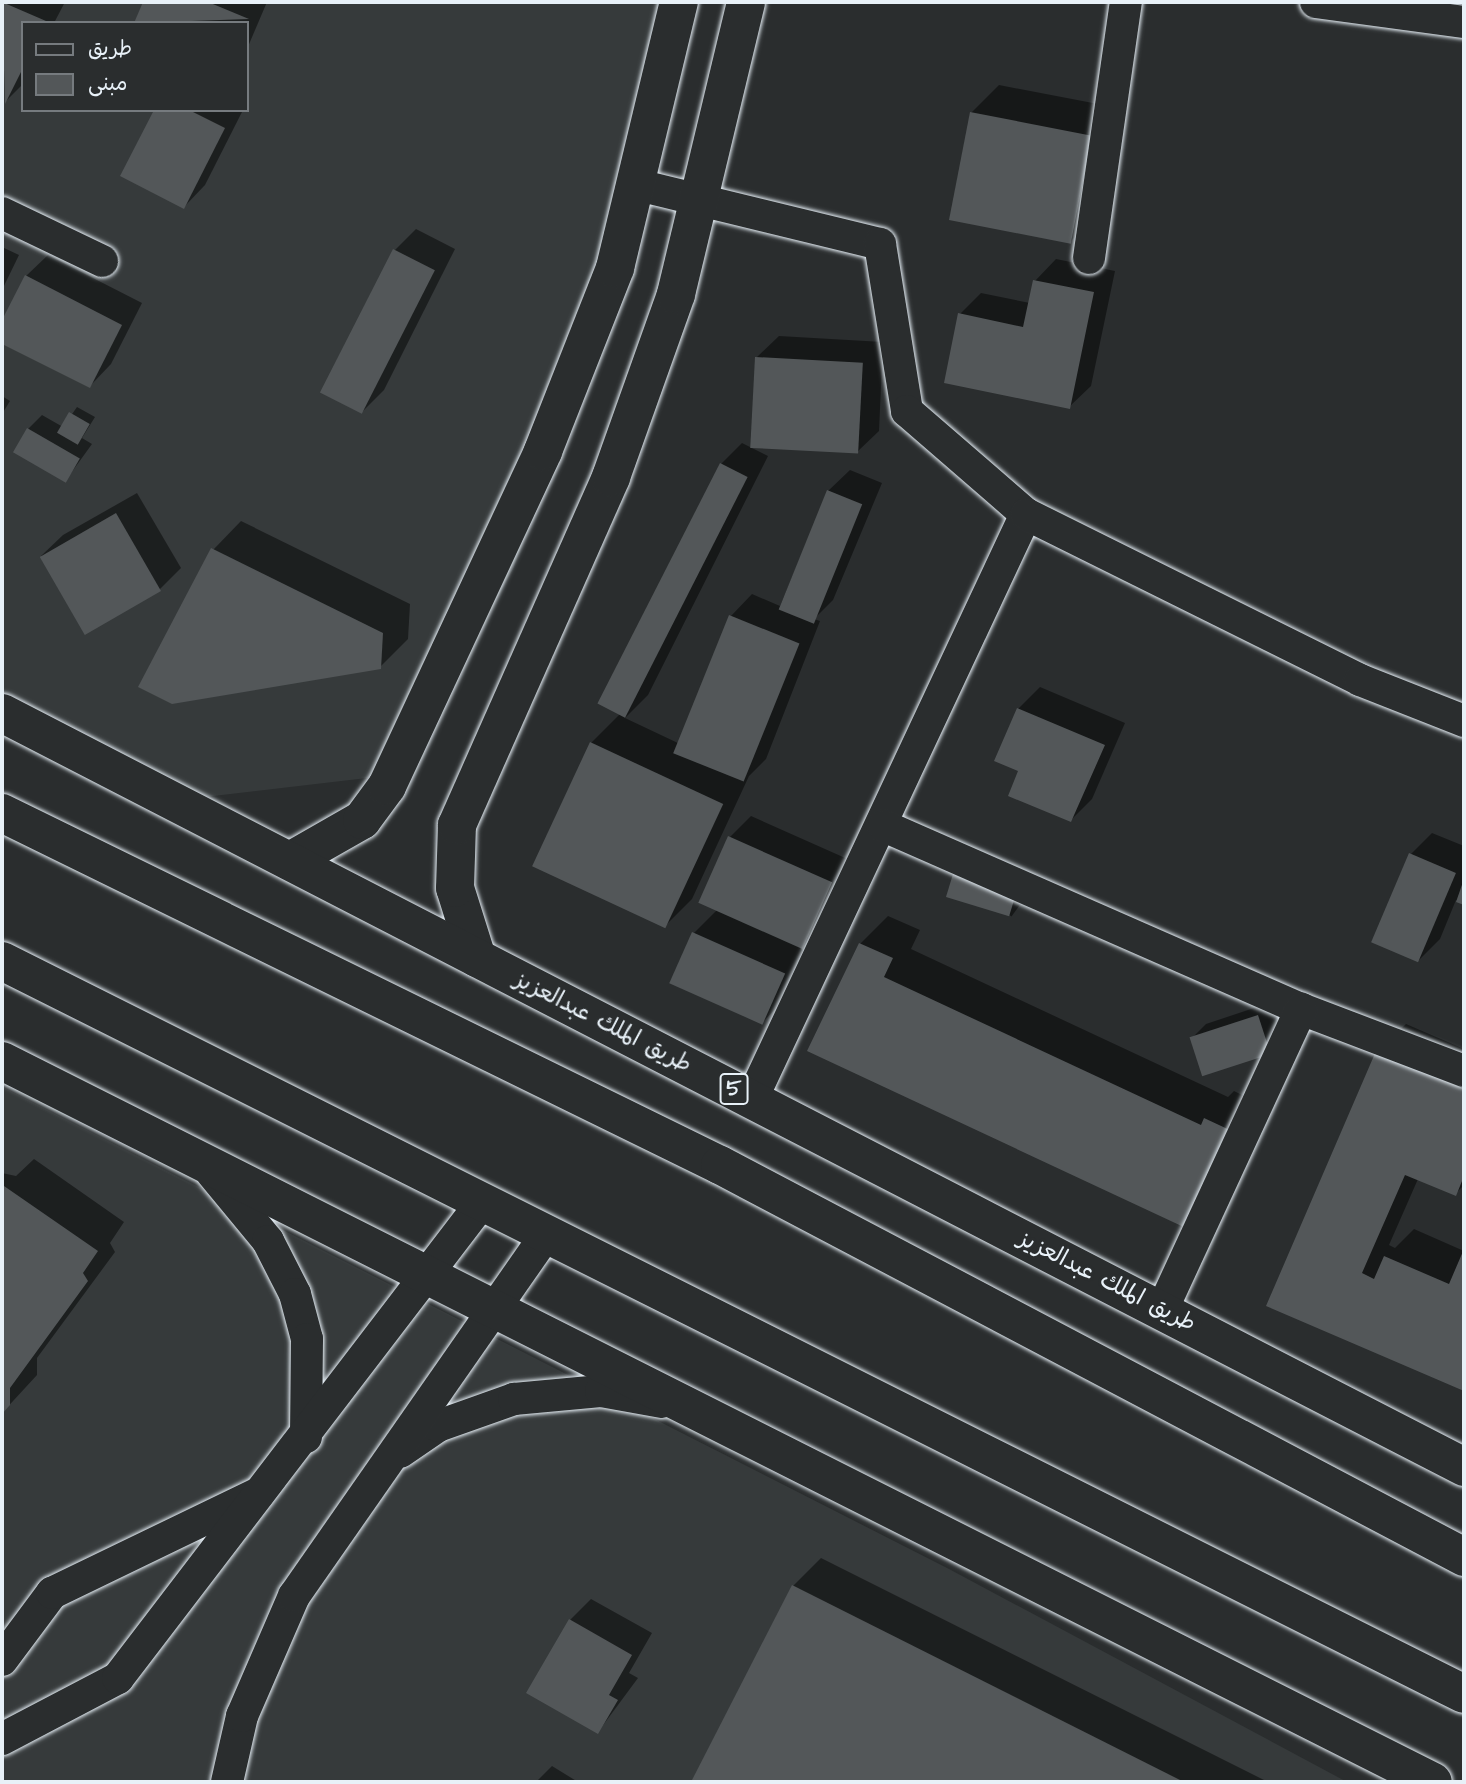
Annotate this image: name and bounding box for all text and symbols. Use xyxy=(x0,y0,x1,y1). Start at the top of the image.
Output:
legend xyxy=(21,21,248,112)
text: طريق xyxy=(88,34,132,63)
text: مبنى xyxy=(88,69,127,98)
street label: طريق الملك عبدالعزيز xyxy=(510,965,696,1079)
road number: 5 xyxy=(718,1072,750,1106)
street label: طريق الملك عبدالعزيز xyxy=(1014,1224,1200,1338)

